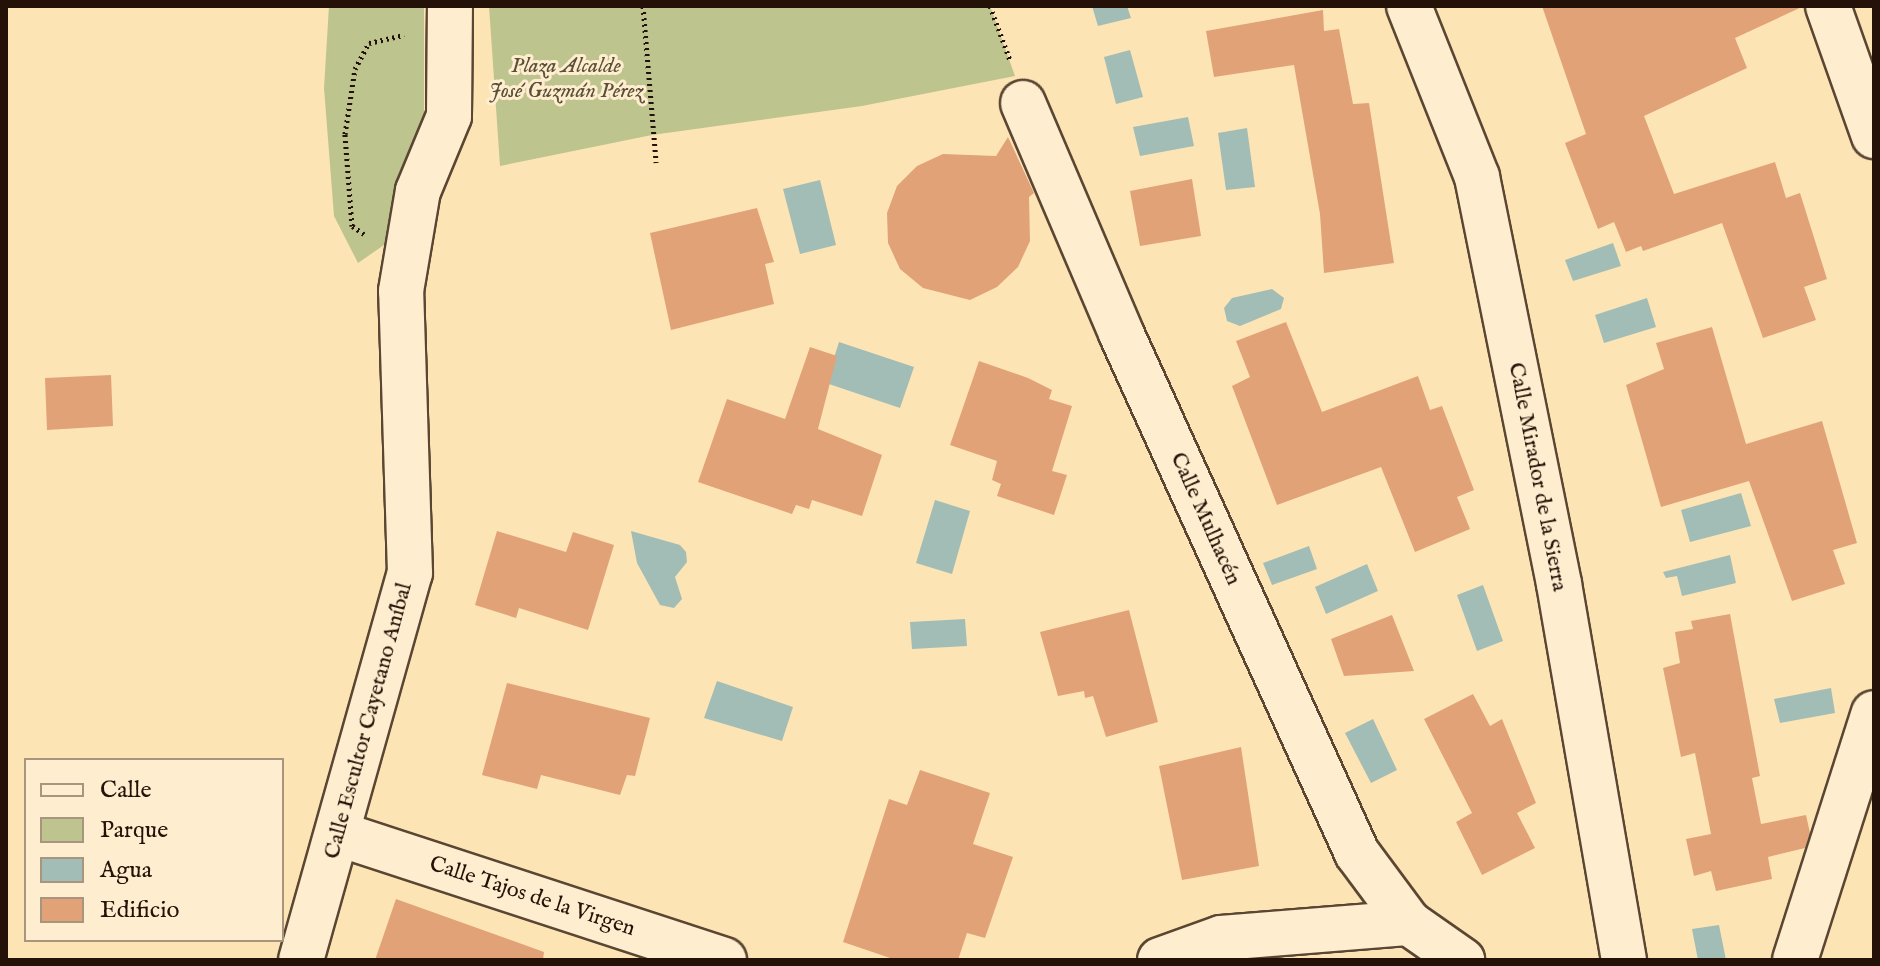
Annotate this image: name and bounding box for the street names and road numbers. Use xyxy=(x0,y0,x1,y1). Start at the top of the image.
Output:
street label: Calle Mirador de la Sierra xyxy=(1502,360,1572,594)
street label: Calle Mulhacén xyxy=(1164,449,1246,589)
street label: Calle Escultor Cayetano Aníbal xyxy=(319,580,419,862)
street label: Calle Tajos de la Virgen xyxy=(426,851,638,943)

